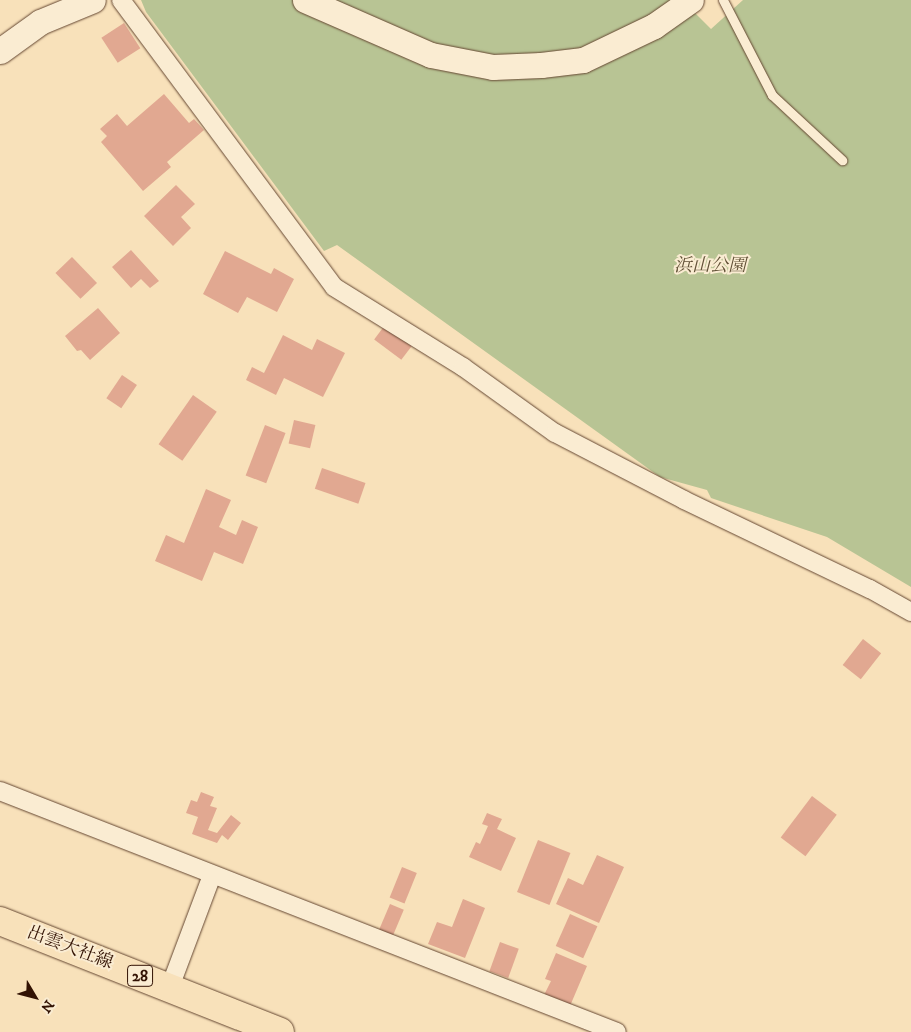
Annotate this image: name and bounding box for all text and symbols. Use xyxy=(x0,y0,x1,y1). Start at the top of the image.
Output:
park label: 浜山公園 xyxy=(674,255,746,277)
street label: 出雲大社線 xyxy=(24,922,116,974)
road number: 28 xyxy=(126,962,154,989)
north arrow xyxy=(10,972,60,1022)
text: N xyxy=(36,996,58,1016)

